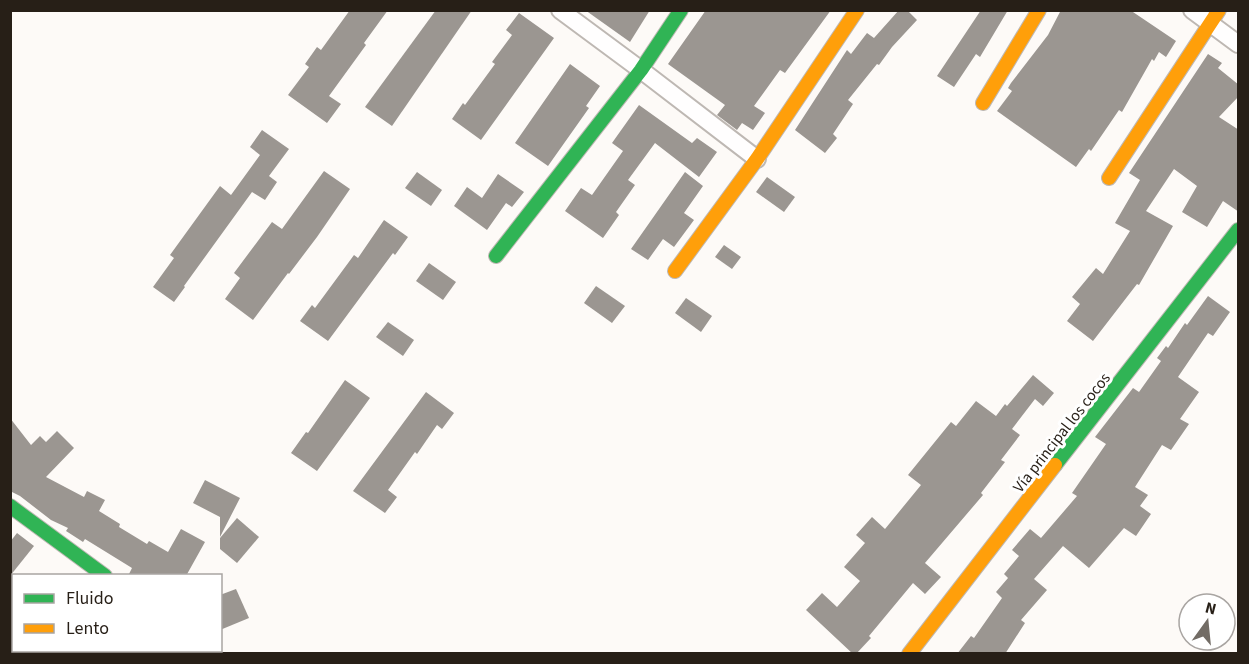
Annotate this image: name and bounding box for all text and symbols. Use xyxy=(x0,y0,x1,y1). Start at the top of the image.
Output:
street label: Vía principal los cocos xyxy=(1008,368,1116,497)
legend xyxy=(12,574,222,652)
text: Fluido xyxy=(66,586,113,611)
north arrow xyxy=(1177,592,1237,652)
text: N xyxy=(1203,596,1219,620)
text: Lento xyxy=(66,616,109,641)

